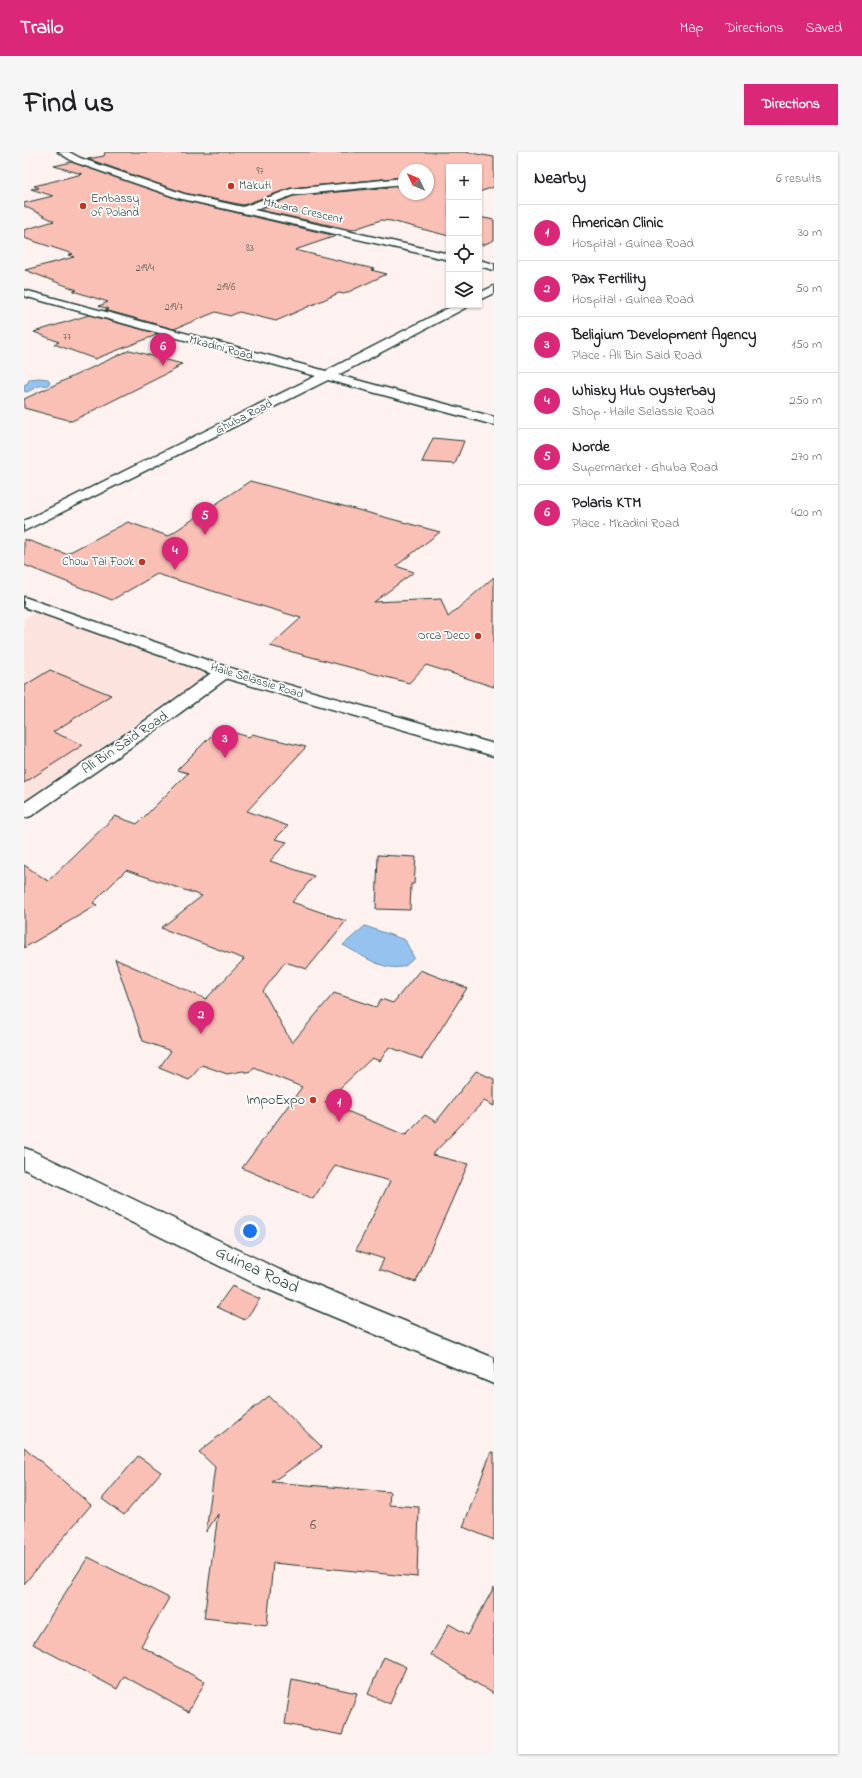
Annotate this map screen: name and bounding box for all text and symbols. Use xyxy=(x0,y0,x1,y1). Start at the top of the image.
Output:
text: Trailo xyxy=(20,15,64,42)
text: Map xyxy=(680,18,703,39)
text: Directions xyxy=(725,18,783,39)
text: Saved xyxy=(805,18,842,39)
text: Find us xyxy=(24,84,114,125)
button: Directions xyxy=(744,84,838,125)
house number: 97 xyxy=(256,164,264,179)
north arrow xyxy=(398,164,434,200)
map controls xyxy=(446,164,482,308)
button: + xyxy=(446,164,482,200)
text: Nearby xyxy=(534,166,586,191)
text: 6 results xyxy=(776,169,822,188)
place label: Makuti xyxy=(239,177,271,195)
marker: Makuti xyxy=(226,181,236,191)
place label: Embassy of Poland xyxy=(91,190,140,222)
street label: Mtwara Crescent xyxy=(261,193,345,229)
button: − xyxy=(446,200,482,236)
marker: Embassy of Poland xyxy=(78,201,88,211)
text: American Clinic xyxy=(572,212,663,234)
text: 1 xyxy=(545,223,549,242)
text: 30 m xyxy=(798,223,822,242)
text: Hospital · Guinea Road xyxy=(572,234,694,253)
button: locate xyxy=(446,236,482,272)
house number: 83 xyxy=(246,241,254,256)
house number: 219/4 xyxy=(136,261,154,276)
text: Pax Fertility xyxy=(572,268,646,290)
button: layers xyxy=(446,272,482,308)
text: 2 xyxy=(544,279,550,298)
text: 50 m xyxy=(796,279,822,298)
house number: 219/6 xyxy=(217,280,236,295)
text: Hospital · Guinea Road xyxy=(572,290,694,309)
house number: 219/7 xyxy=(165,300,183,315)
text: Beligium Development Agency xyxy=(572,324,756,346)
house number: 77 xyxy=(63,330,71,345)
street label: Mkadini Road xyxy=(187,331,255,365)
pin: 6 xyxy=(150,333,176,366)
text: 3 xyxy=(544,335,550,354)
text: 150 m xyxy=(791,335,822,354)
text: Place · Ali Bin Said Road xyxy=(572,346,702,365)
text: Whisky Hub Oysterbay xyxy=(572,380,715,402)
text: 4 xyxy=(544,391,550,410)
text: 250 m xyxy=(789,391,822,410)
street label: Ghuba Road xyxy=(212,395,276,439)
text: Shop · Haile Selassie Road xyxy=(572,402,714,421)
text: Norde xyxy=(572,436,610,458)
text: 5 xyxy=(543,447,551,466)
text: 270 m xyxy=(791,447,822,466)
text: Supermarket · Ghuba Road xyxy=(572,458,718,477)
text: Polaris KTM xyxy=(572,492,641,514)
pin: 5 xyxy=(192,502,218,535)
text: 6 xyxy=(544,503,550,522)
text: 420 m xyxy=(791,503,822,522)
text: Place · Mkadini Road xyxy=(572,514,679,533)
pin: 4 xyxy=(162,537,188,570)
place label: Chow Tai Fook xyxy=(62,553,135,571)
marker: Chow Tai Fook xyxy=(137,557,147,567)
place label: Orca Deco xyxy=(418,627,470,645)
marker: Orca Deco xyxy=(473,631,483,641)
street label: Haile Selassie Road xyxy=(208,658,306,704)
street label: Ali Bin Said Road xyxy=(78,706,173,780)
pin: 3 xyxy=(212,725,238,758)
pin: 2 xyxy=(188,1001,214,1034)
pin: 1 xyxy=(326,1089,352,1122)
place label: ImpoExpo xyxy=(246,1090,305,1111)
marker: ImpoExpo xyxy=(308,1095,318,1105)
your location xyxy=(240,1221,260,1241)
street label: Guinea Road xyxy=(211,1240,303,1300)
house number: 6 xyxy=(310,1515,316,1536)

